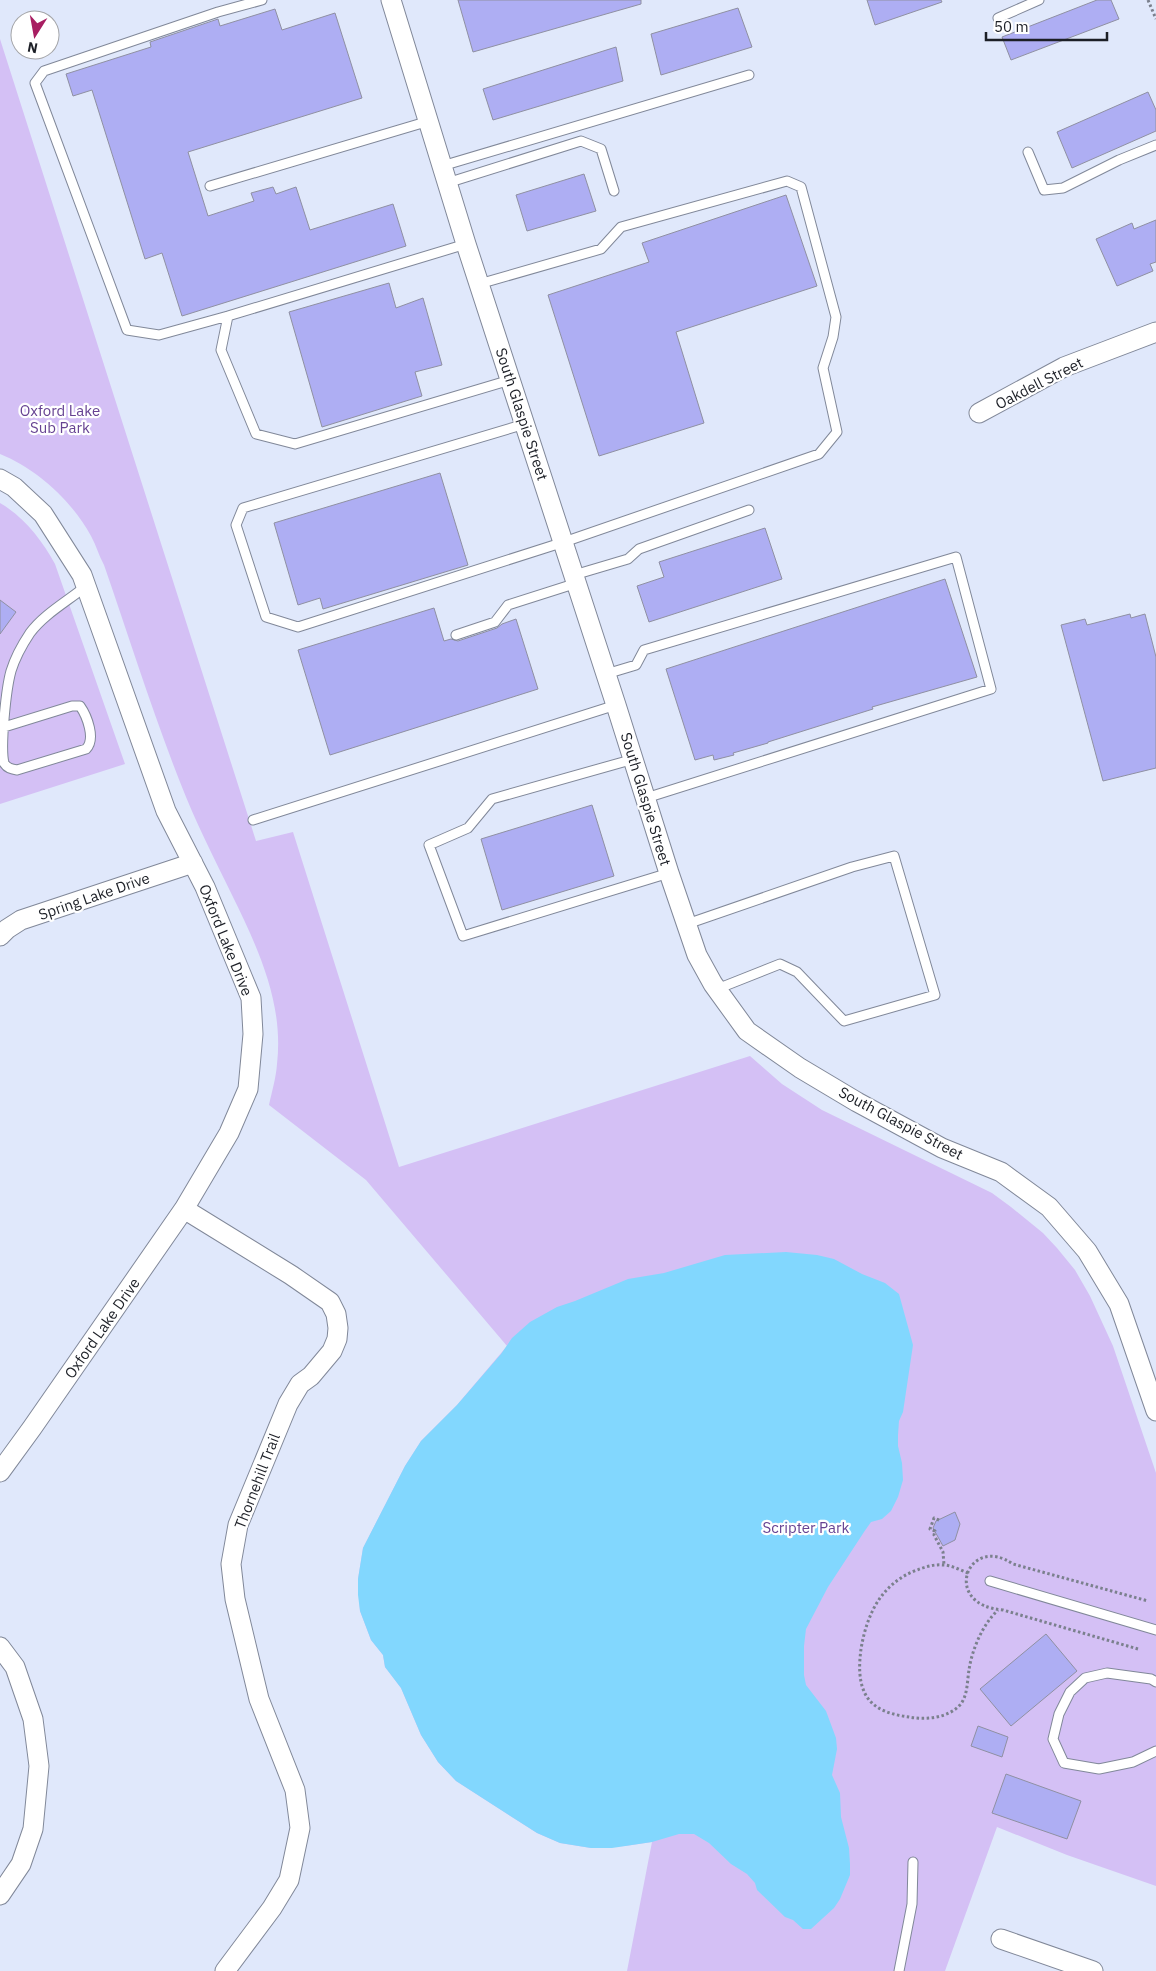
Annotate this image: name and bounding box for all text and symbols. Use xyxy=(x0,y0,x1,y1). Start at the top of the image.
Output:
north arrow xyxy=(10,10,60,60)
scale bar xyxy=(986,10,1107,42)
text: 50 m xyxy=(994,17,1029,36)
text: N xyxy=(26,38,39,58)
street label: South Glaspie Street xyxy=(492,345,552,483)
street label: Oakdell Street xyxy=(992,353,1086,413)
park label: Oxford Lake Sub Park xyxy=(20,401,100,437)
street label: South Glaspie Street xyxy=(617,730,675,868)
street label: Spring Lake Drive xyxy=(36,868,152,924)
street label: Oxford Lake Drive xyxy=(195,881,257,999)
street label: South Glaspie Street xyxy=(836,1082,966,1164)
street label: Oxford Lake Drive xyxy=(60,1274,144,1382)
street label: Thornehill Trail xyxy=(230,1431,284,1531)
park label: Scripter Park xyxy=(763,1518,850,1537)

